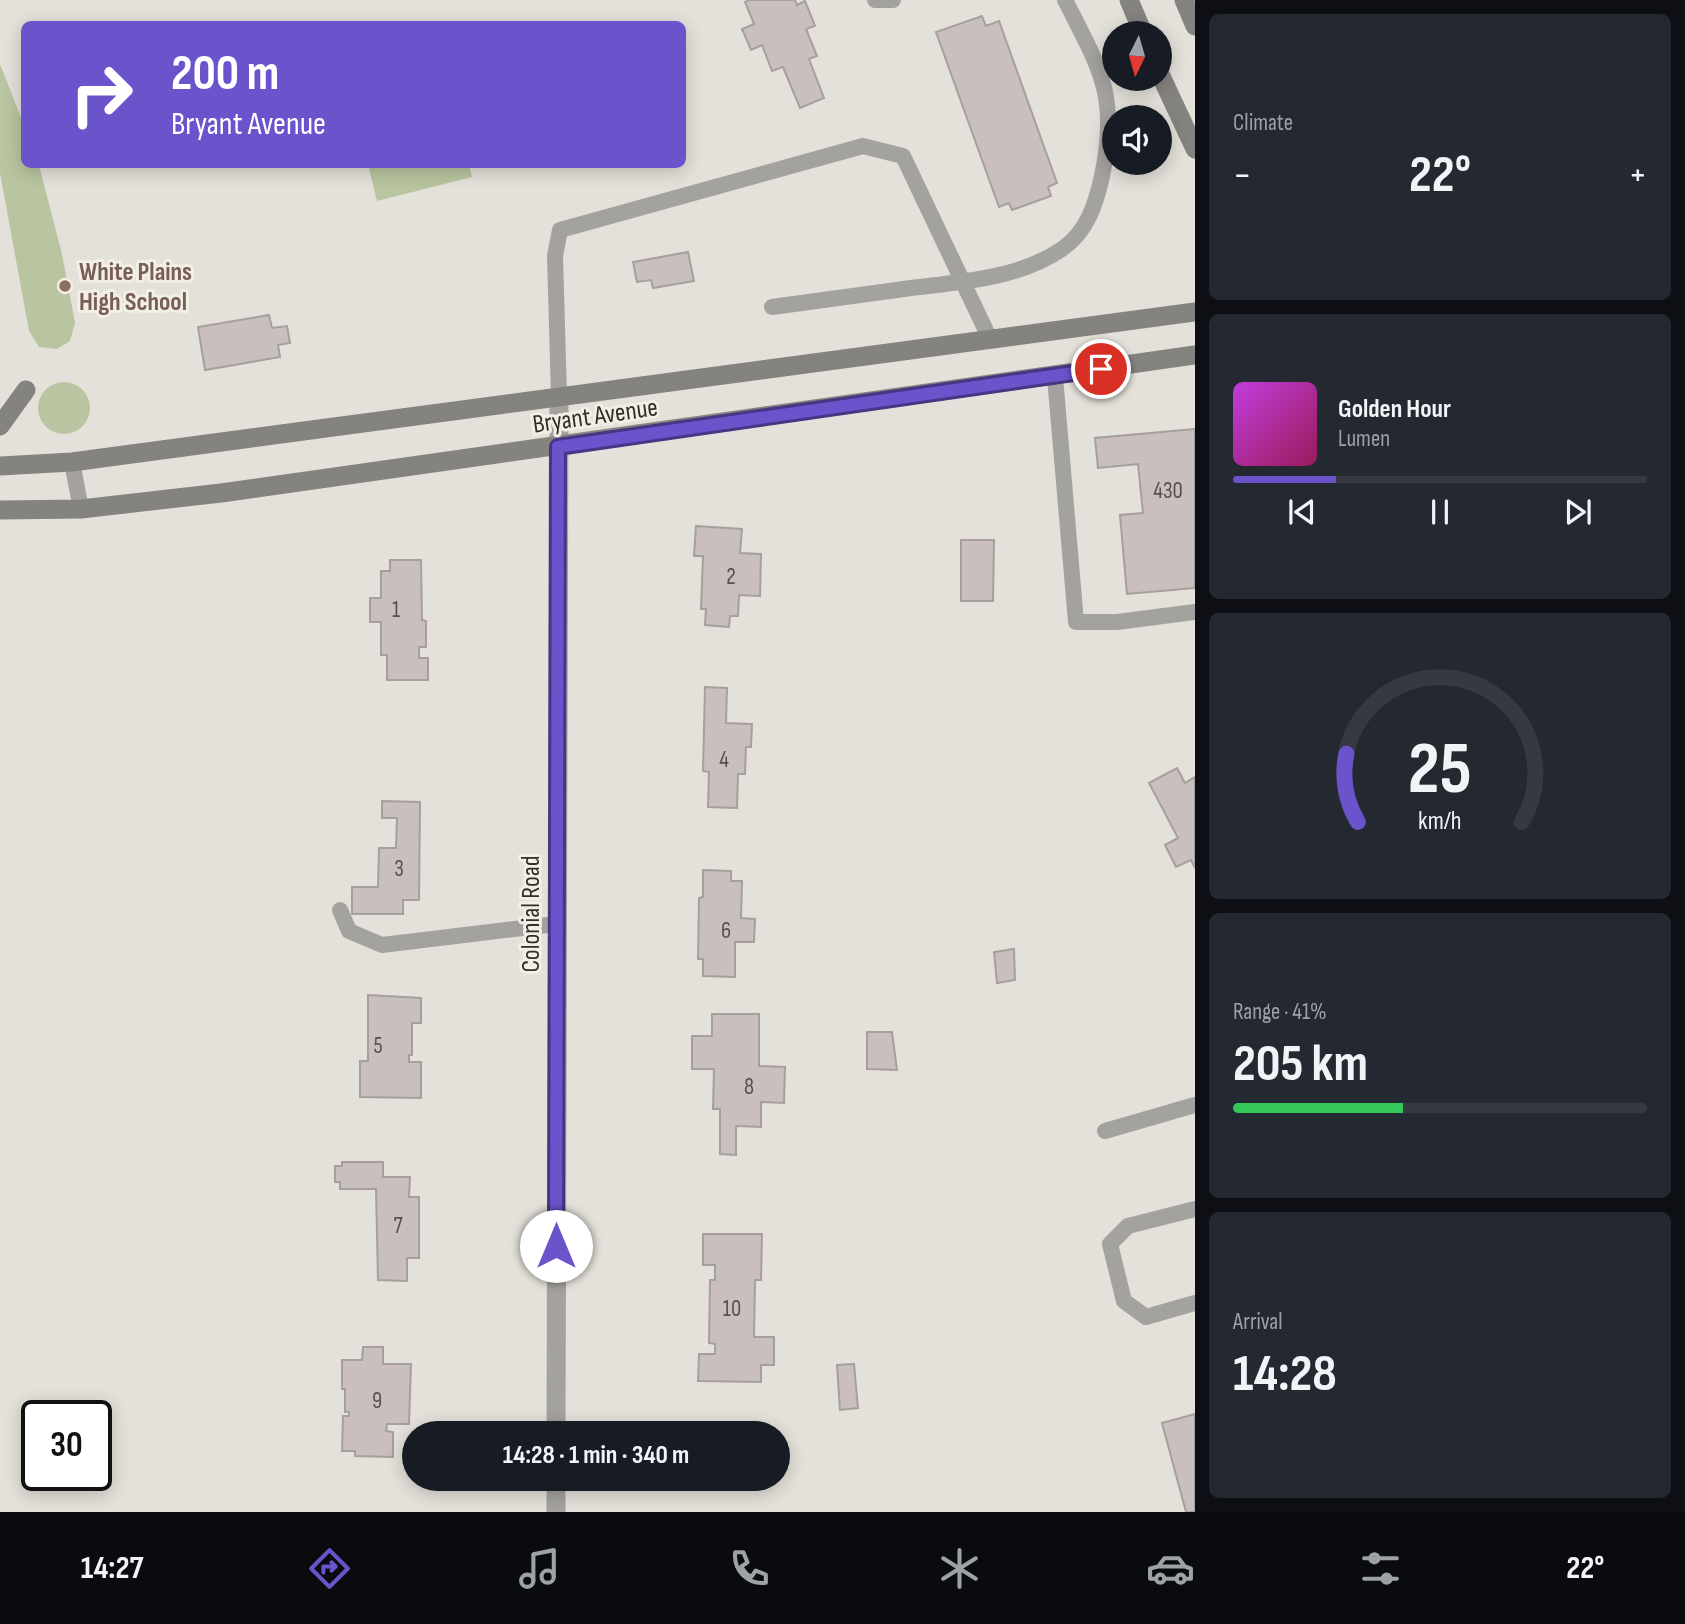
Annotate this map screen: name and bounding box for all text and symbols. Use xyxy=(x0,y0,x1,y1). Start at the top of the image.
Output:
north arrow xyxy=(1102,21,1172,91)
map controls xyxy=(1102,21,1172,175)
text: 200 m xyxy=(171,45,279,104)
icon: right xyxy=(56,49,147,140)
text: Bryant Avenue xyxy=(171,105,326,144)
button: sound xyxy=(1102,105,1172,175)
text: Climate xyxy=(1233,109,1293,137)
text: 22° xyxy=(1409,144,1471,207)
text: − xyxy=(1233,153,1252,198)
text: + xyxy=(1628,153,1647,198)
place label: White Plains High School xyxy=(79,257,192,318)
marker: White Plains High School xyxy=(57,278,73,294)
pin xyxy=(1071,339,1131,399)
icon: arrive xyxy=(1082,350,1120,388)
street label: Bryant Avenue xyxy=(531,392,660,441)
text: Golden Hour xyxy=(1338,394,1451,425)
text: Lumen xyxy=(1338,425,1390,453)
house number: 430 xyxy=(1153,477,1183,505)
icon: previous xyxy=(1283,493,1321,531)
icon: pause xyxy=(1421,493,1459,531)
icon: next xyxy=(1559,493,1597,531)
house number: 2 xyxy=(726,563,736,591)
house number: 1 xyxy=(392,596,400,624)
text: 25 xyxy=(1408,726,1472,814)
house number: 4 xyxy=(719,746,729,774)
text: km/h xyxy=(1418,806,1462,837)
house number: 3 xyxy=(394,855,404,883)
street label: Colonial Road xyxy=(516,855,547,973)
house number: 6 xyxy=(721,917,731,945)
text: Range · 41% xyxy=(1233,998,1327,1026)
house number: 5 xyxy=(373,1032,383,1060)
text: 205 km xyxy=(1233,1033,1368,1096)
house number: 8 xyxy=(744,1073,754,1101)
position arrow xyxy=(519,1209,593,1283)
house number: 7 xyxy=(393,1212,403,1240)
house number: 10 xyxy=(723,1295,741,1323)
text: Arrival xyxy=(1233,1308,1282,1336)
text: 14:28 xyxy=(1233,1343,1337,1406)
house number: 9 xyxy=(372,1387,382,1415)
speed limit sign: 30 xyxy=(21,1400,112,1491)
text: 14:28 · 1 min · 340 m xyxy=(503,1440,689,1471)
icon: directions xyxy=(305,1544,354,1593)
icon: music xyxy=(515,1544,564,1593)
icon: phone xyxy=(725,1544,774,1593)
icon: climate xyxy=(935,1544,984,1593)
icon: car xyxy=(1146,1544,1195,1593)
icon: filters xyxy=(1356,1544,1405,1593)
text: 14:27 xyxy=(81,1549,143,1588)
text: 22° xyxy=(1566,1549,1604,1588)

